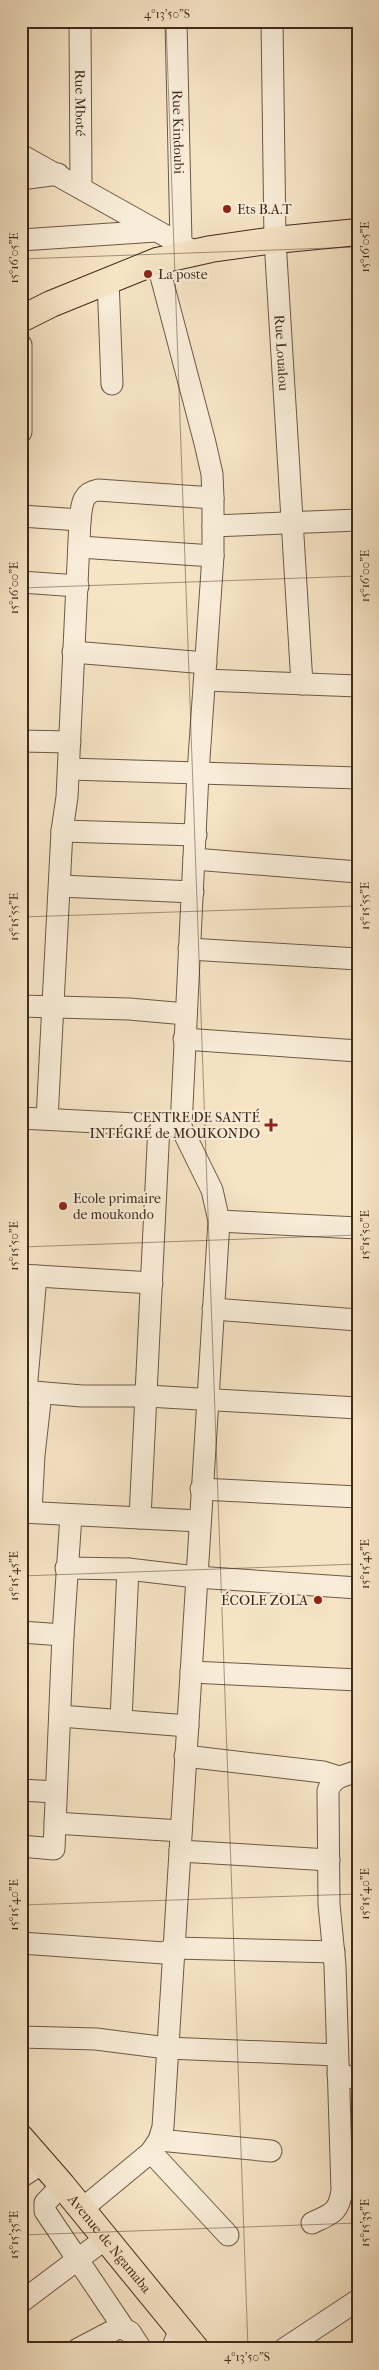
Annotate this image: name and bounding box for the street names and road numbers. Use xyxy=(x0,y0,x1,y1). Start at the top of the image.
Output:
street label: Rue Mboté xyxy=(72,70,89,137)
street label: Rue Kindoubi xyxy=(169,90,188,174)
street label: Rue Loualou xyxy=(271,314,293,391)
street label: Avenue de Ngamaba xyxy=(64,2190,155,2297)

